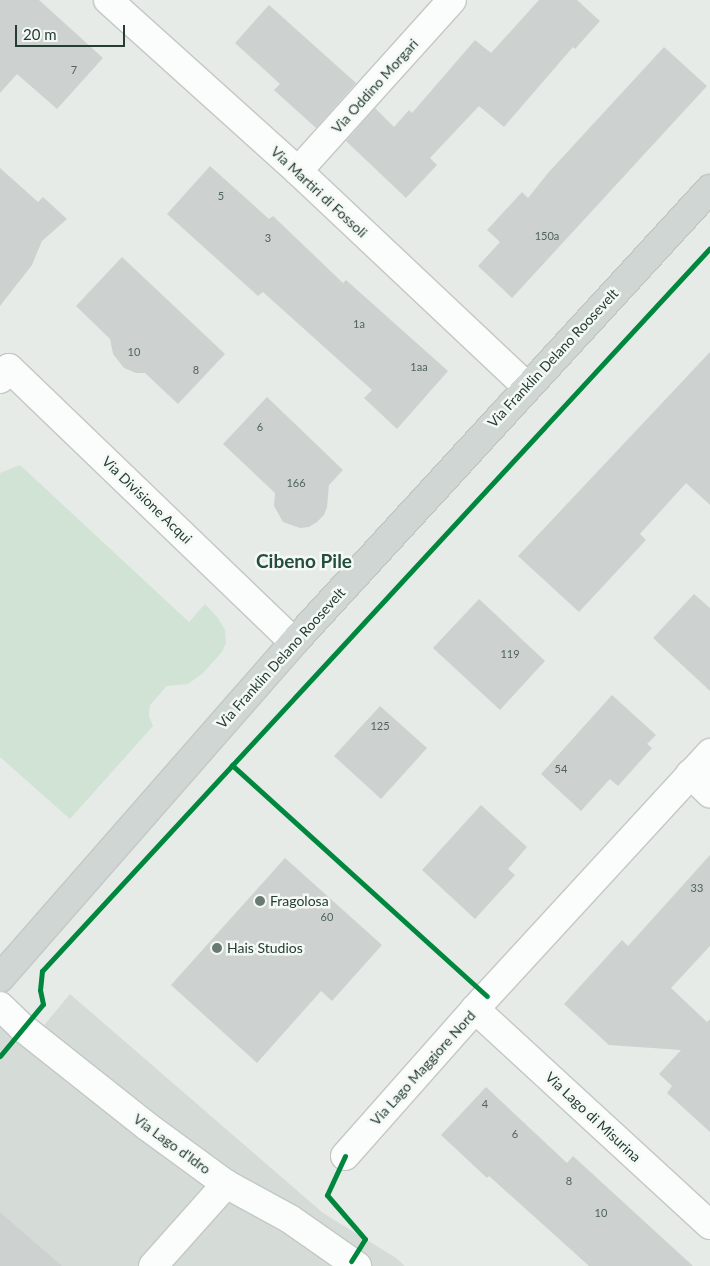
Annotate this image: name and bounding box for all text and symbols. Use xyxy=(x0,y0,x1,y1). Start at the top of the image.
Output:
scale bar xyxy=(18,15,128,47)
text: 20 m xyxy=(23,25,57,43)
street label: Via Oddino Morgari xyxy=(328,35,422,137)
house number: 7 xyxy=(71,63,77,77)
street label: Via Martiri di Fossoli xyxy=(267,143,371,241)
house number: 5 xyxy=(218,189,224,203)
house number: 150a xyxy=(535,229,559,243)
house number: 3 xyxy=(265,231,271,245)
street label: Via Franklin Delano Roosevelt xyxy=(484,285,622,431)
house number: 1a xyxy=(353,317,365,331)
house number: 10 xyxy=(128,345,140,359)
house number: 1aa xyxy=(410,360,428,374)
house number: 8 xyxy=(193,363,199,377)
house number: 6 xyxy=(257,420,263,434)
street label: Via Divisione Acqui xyxy=(98,453,196,547)
house number: 166 xyxy=(286,476,306,490)
district label: Cibeno Pile xyxy=(256,550,352,572)
street label: Via Franklin Delano Roosevelt xyxy=(213,584,349,732)
house number: 119 xyxy=(500,647,520,661)
house number: 125 xyxy=(370,719,390,733)
house number: 54 xyxy=(555,762,567,776)
house number: 33 xyxy=(691,881,703,895)
place label: Fragolosa xyxy=(270,893,329,909)
marker: Fragolosa xyxy=(254,895,266,907)
house number: 60 xyxy=(321,910,333,924)
place label: Hais Studios xyxy=(227,940,303,956)
marker: Hais Studios xyxy=(211,942,223,954)
street label: Via Lago Maggiore Nord xyxy=(367,1007,479,1129)
street label: Via Lago di Misurina xyxy=(542,1068,644,1166)
house number: 4 xyxy=(482,1097,488,1111)
street label: Via Lago d'Idro xyxy=(130,1110,214,1178)
house number: 6 xyxy=(512,1127,518,1141)
house number: 8 xyxy=(566,1174,572,1188)
house number: 10 xyxy=(595,1206,607,1220)

